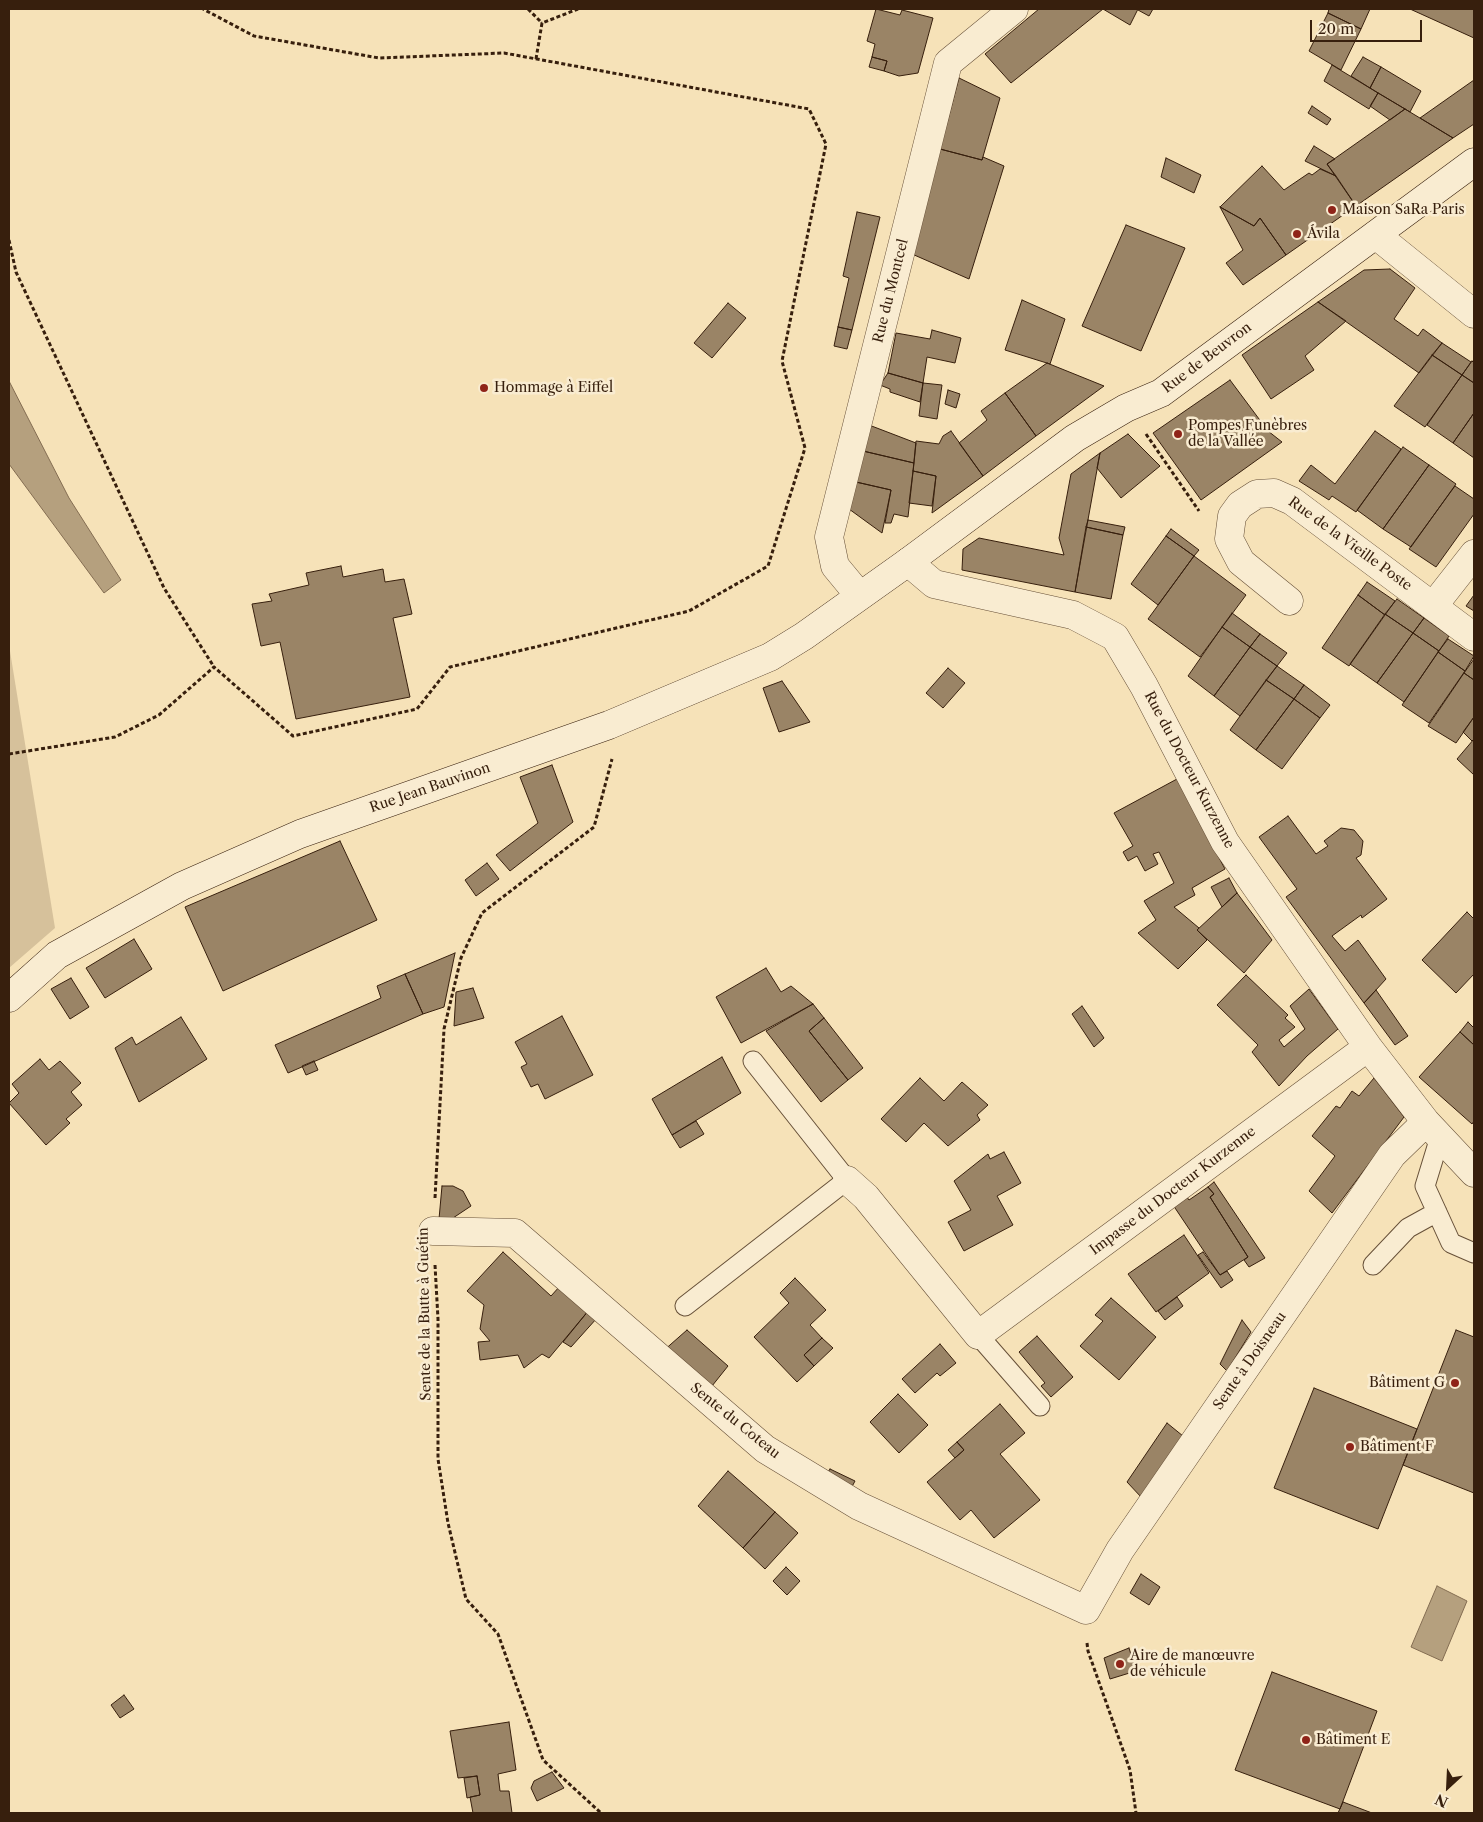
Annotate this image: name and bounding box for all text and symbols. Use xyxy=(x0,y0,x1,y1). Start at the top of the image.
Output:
scale bar xyxy=(1313,10,1426,42)
text: 20 m xyxy=(1318,19,1354,38)
place label: Maison SaRa Paris xyxy=(1342,202,1465,218)
marker: Maison SaRa Paris xyxy=(1326,204,1338,216)
place label: Ávila xyxy=(1307,226,1340,242)
marker: Ávila xyxy=(1291,228,1303,240)
street label: Rue du Montcel xyxy=(870,237,912,345)
street label: Rue de Beuvron xyxy=(1159,319,1255,397)
place label: Hommage à Eiffel xyxy=(494,380,613,396)
marker: Hommage à Eiffel xyxy=(478,382,490,394)
place label: Pompes Funèbres de la Vallée xyxy=(1188,418,1307,451)
marker: Pompes Funèbres de la Vallée xyxy=(1172,428,1184,440)
street label: Rue de la Vieille Poste xyxy=(1285,494,1415,594)
street label: Rue du Docteur Kurzenne xyxy=(1140,689,1238,851)
street label: Rue Jean Bauvinon xyxy=(367,759,493,817)
street label: Impasse du Docteur Kurzenne xyxy=(1087,1123,1259,1259)
street label: Sente de la Butte à Guétin xyxy=(415,1227,435,1401)
street label: Sente à Doisneau xyxy=(1210,1309,1290,1413)
place label: Bâtiment G xyxy=(1369,1375,1445,1391)
marker: Bâtiment G xyxy=(1449,1377,1461,1389)
street label: Sente du Coteau xyxy=(687,1380,783,1462)
place label: Bâtiment F xyxy=(1360,1439,1434,1455)
marker: Bâtiment F xyxy=(1344,1441,1356,1453)
place label: Aire de manœuvre de véhicule xyxy=(1130,1648,1254,1680)
marker: Aire de manœuvre de véhicule xyxy=(1114,1658,1126,1670)
place label: Bâtiment E xyxy=(1316,1732,1390,1748)
marker: Bâtiment E xyxy=(1300,1734,1312,1746)
north arrow xyxy=(1423,1762,1473,1812)
text: N xyxy=(1432,1790,1451,1811)

